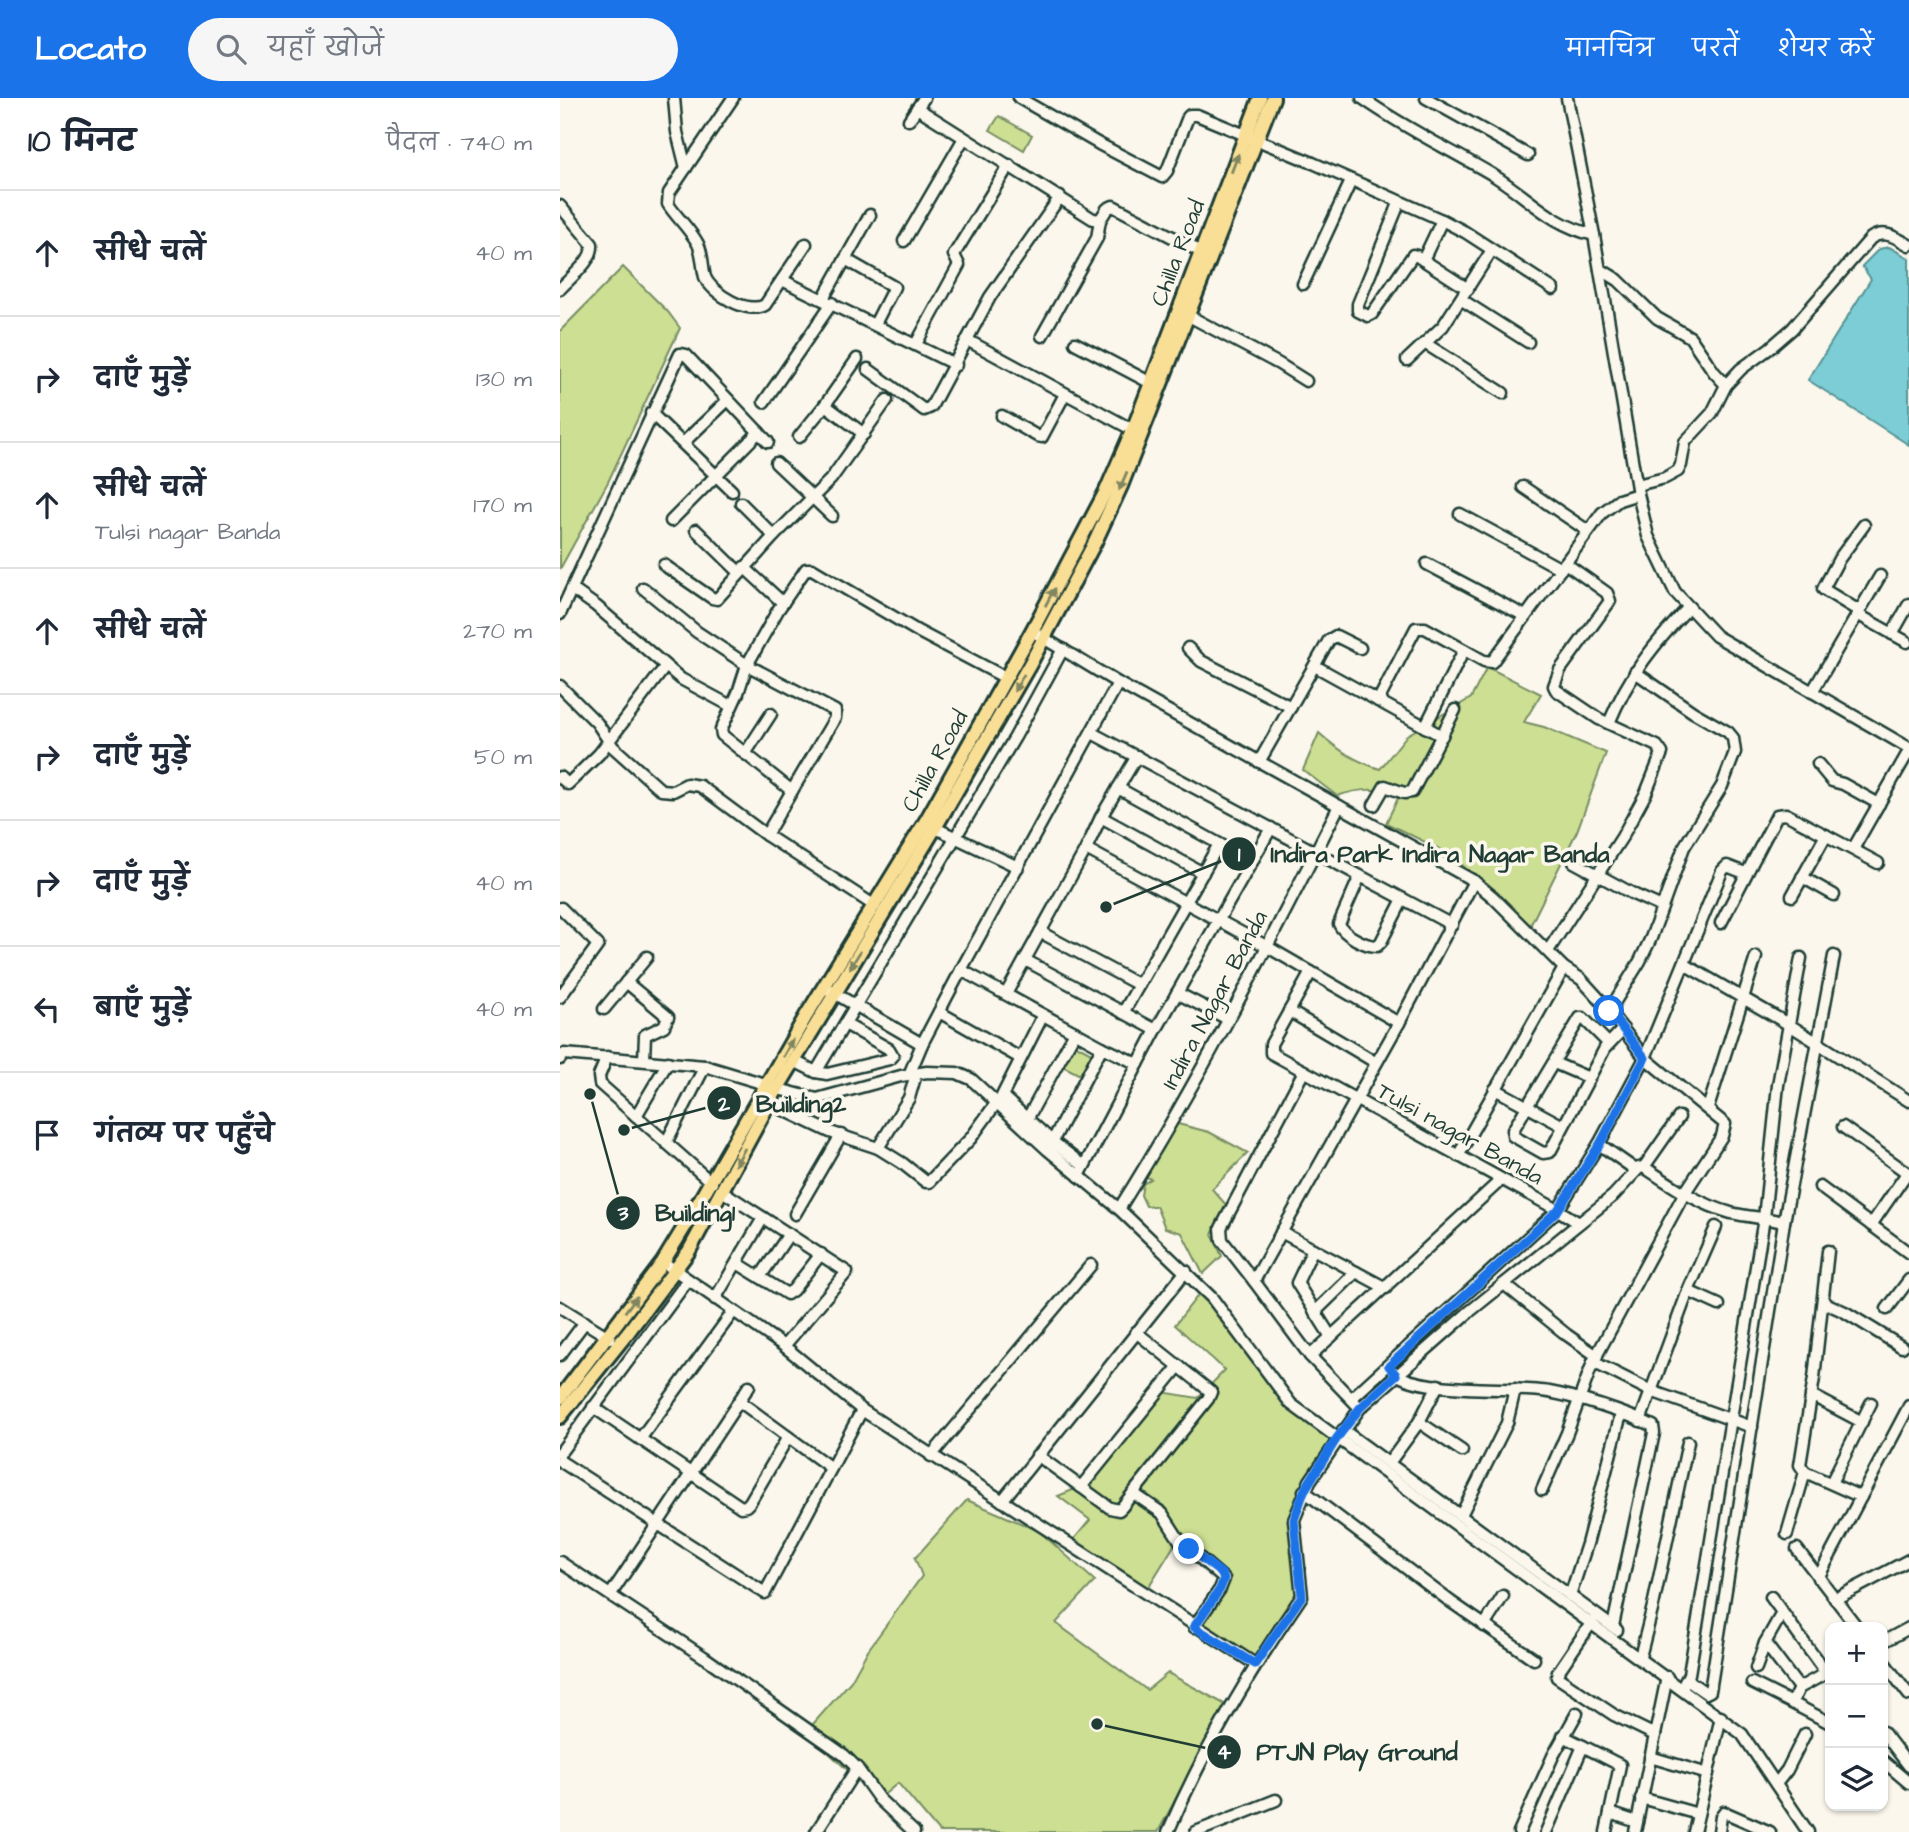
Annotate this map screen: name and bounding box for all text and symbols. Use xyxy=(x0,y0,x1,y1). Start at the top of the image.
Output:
search box xyxy=(188,18,678,81)
text: Locato xyxy=(35,26,146,72)
icon: search xyxy=(212,30,250,68)
text: यहाँ खोजें xyxy=(268,30,384,66)
text: मानचित्र xyxy=(1566,32,1654,66)
text: परतें xyxy=(1692,32,1739,66)
text: शेयर करें xyxy=(1777,32,1874,66)
text: 10 मिनट xyxy=(28,121,136,163)
text: पैदल · 740 m xyxy=(386,127,532,159)
one-way arrow xyxy=(1229,153,1240,174)
street label: Chilla Road xyxy=(1143,195,1213,311)
icon: ahead xyxy=(28,234,66,272)
text: सीधे चलें xyxy=(95,234,205,270)
text: 40 m xyxy=(475,237,532,269)
icon: right xyxy=(28,360,66,398)
text: दाएँ मुड़ें xyxy=(95,360,189,396)
text: 130 m xyxy=(476,363,532,395)
text: सीधे चलें xyxy=(95,470,205,506)
one-way arrow xyxy=(1117,471,1129,491)
icon: ahead xyxy=(28,486,66,524)
text: 170 m xyxy=(473,489,532,521)
text: Tulsi nagar Banda xyxy=(95,516,281,548)
one-way arrow xyxy=(1044,587,1056,607)
icon: ahead xyxy=(28,612,66,650)
text: सीधे चलें xyxy=(95,612,205,648)
text: 270 m xyxy=(463,615,532,647)
one-way arrow xyxy=(1013,673,1025,693)
street label: Chilla Road xyxy=(894,704,976,818)
icon: right xyxy=(28,738,66,776)
text: दाएँ मुड़ें xyxy=(95,738,189,774)
text: 50 m xyxy=(474,741,532,773)
callout: Indira Park Indira Nagar Banda xyxy=(1221,832,1623,877)
text: Indira Park Indira Nagar Banda xyxy=(1271,838,1610,873)
text: 1 xyxy=(1238,840,1241,869)
icon: right xyxy=(28,864,66,902)
text: दाएँ मुड़ें xyxy=(95,864,189,900)
text: 40 m xyxy=(475,867,532,899)
street label: Indira Nagar Banda xyxy=(1154,905,1277,1096)
one-way arrow xyxy=(849,951,861,970)
icon: left xyxy=(28,990,66,1028)
text: बाएँ मुड़ें xyxy=(95,990,190,1026)
text: 40 m xyxy=(475,993,532,1025)
route start xyxy=(1593,995,1624,1026)
one-way arrow xyxy=(782,1038,794,1058)
street label: Tulsi nagar Banda xyxy=(1371,1075,1549,1194)
callout: Building2 xyxy=(707,1081,860,1126)
text: Building2 xyxy=(756,1088,847,1123)
text: 2 xyxy=(717,1090,731,1119)
icon: arrive xyxy=(28,1116,66,1154)
text: गंतव्य पर पहुँचे xyxy=(95,1116,274,1152)
one-way arrow xyxy=(734,1147,746,1166)
callout: Building1 xyxy=(606,1190,749,1235)
text: Building1 xyxy=(655,1197,736,1232)
text: 3 xyxy=(617,1199,629,1228)
one-way arrow xyxy=(623,1295,637,1313)
route end xyxy=(1173,1533,1204,1564)
map controls xyxy=(1825,1622,1888,1811)
button: + xyxy=(1825,1622,1888,1685)
button: − xyxy=(1825,1685,1888,1748)
callout: PTJN Play Ground xyxy=(1207,1729,1472,1774)
text: PTJN Play Ground xyxy=(1256,1736,1458,1772)
text: 4 xyxy=(1217,1738,1232,1767)
button: layers xyxy=(1825,1748,1888,1811)

